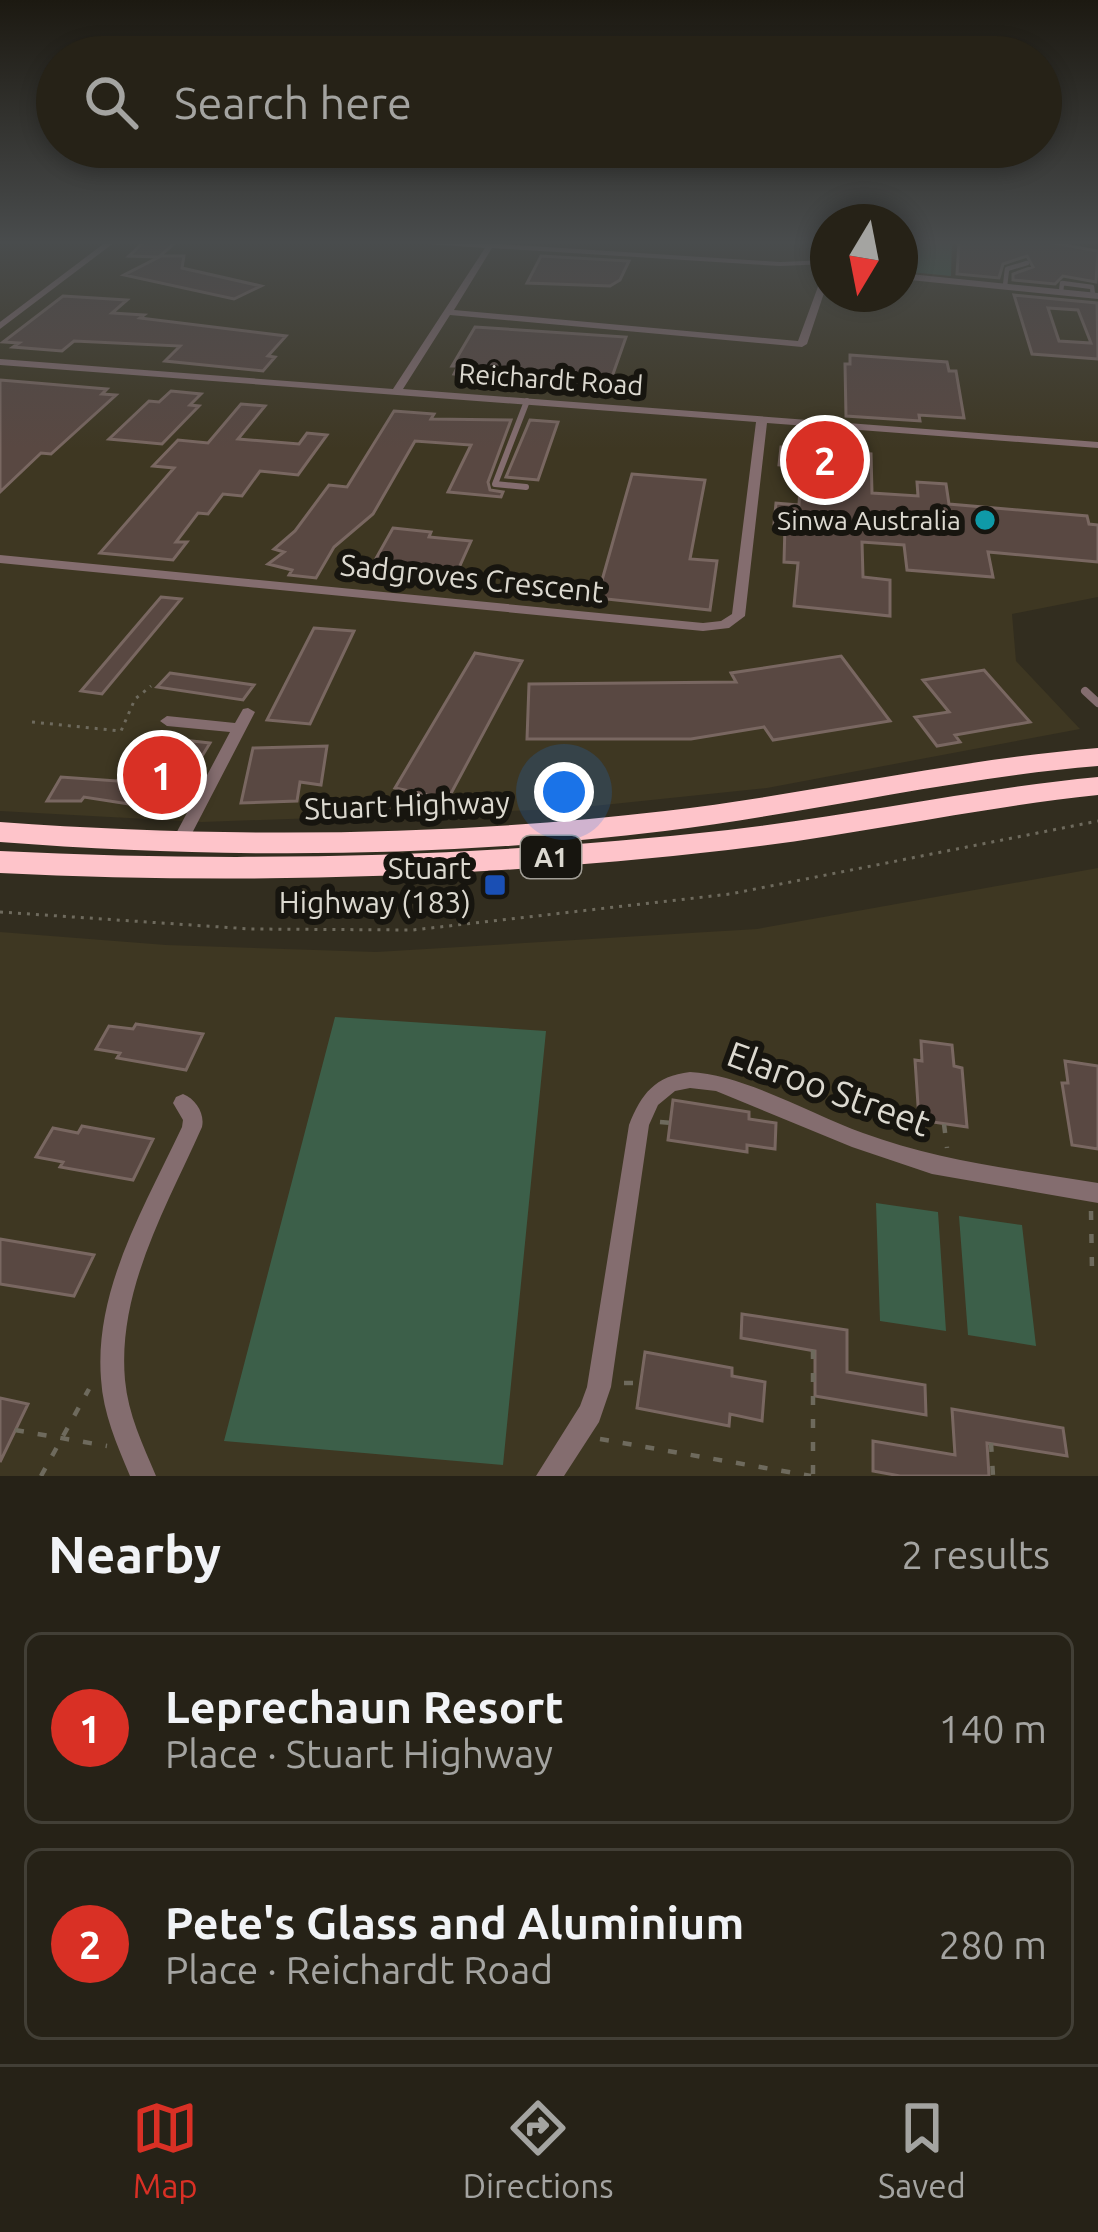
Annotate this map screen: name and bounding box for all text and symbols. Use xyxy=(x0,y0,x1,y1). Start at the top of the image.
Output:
search box xyxy=(36,36,1062,168)
icon: search xyxy=(78,69,144,135)
text: Search here xyxy=(174,77,412,128)
north arrow xyxy=(810,204,918,312)
street label: Reichardt Road xyxy=(458,358,644,400)
pin: 2 xyxy=(786,415,864,505)
place label: Sinwa Australia xyxy=(777,505,961,535)
marker: Sinwa Australia xyxy=(972,507,998,533)
street label: Sadgroves Crescent xyxy=(339,547,605,609)
pin: 1 xyxy=(123,730,201,820)
your location xyxy=(534,762,594,822)
street label: Stuart Highway xyxy=(304,784,510,826)
road number: A1 xyxy=(521,836,581,878)
place label: Stuart Highway (183) xyxy=(279,851,471,919)
marker: Stuart Highway (183) xyxy=(482,872,508,898)
street label: Elaroo Street xyxy=(722,1032,936,1144)
text: Nearby xyxy=(48,1525,221,1583)
text: 2 results xyxy=(901,1533,1050,1576)
text: Leprechaun Resort xyxy=(165,1681,564,1732)
text: 1 xyxy=(79,1707,101,1750)
text: 140 m xyxy=(938,1707,1047,1750)
text: Place · Stuart Highway xyxy=(165,1732,553,1775)
text: Pete's Glass and Aluminium xyxy=(165,1897,744,1948)
text: 2 xyxy=(79,1923,101,1966)
text: 280 m xyxy=(938,1923,1047,1966)
text: Place · Reichardt Road xyxy=(165,1948,553,1991)
tab: Map xyxy=(132,2095,198,2204)
tab: Directions xyxy=(463,2095,613,2204)
tab: Saved xyxy=(878,2095,966,2204)

